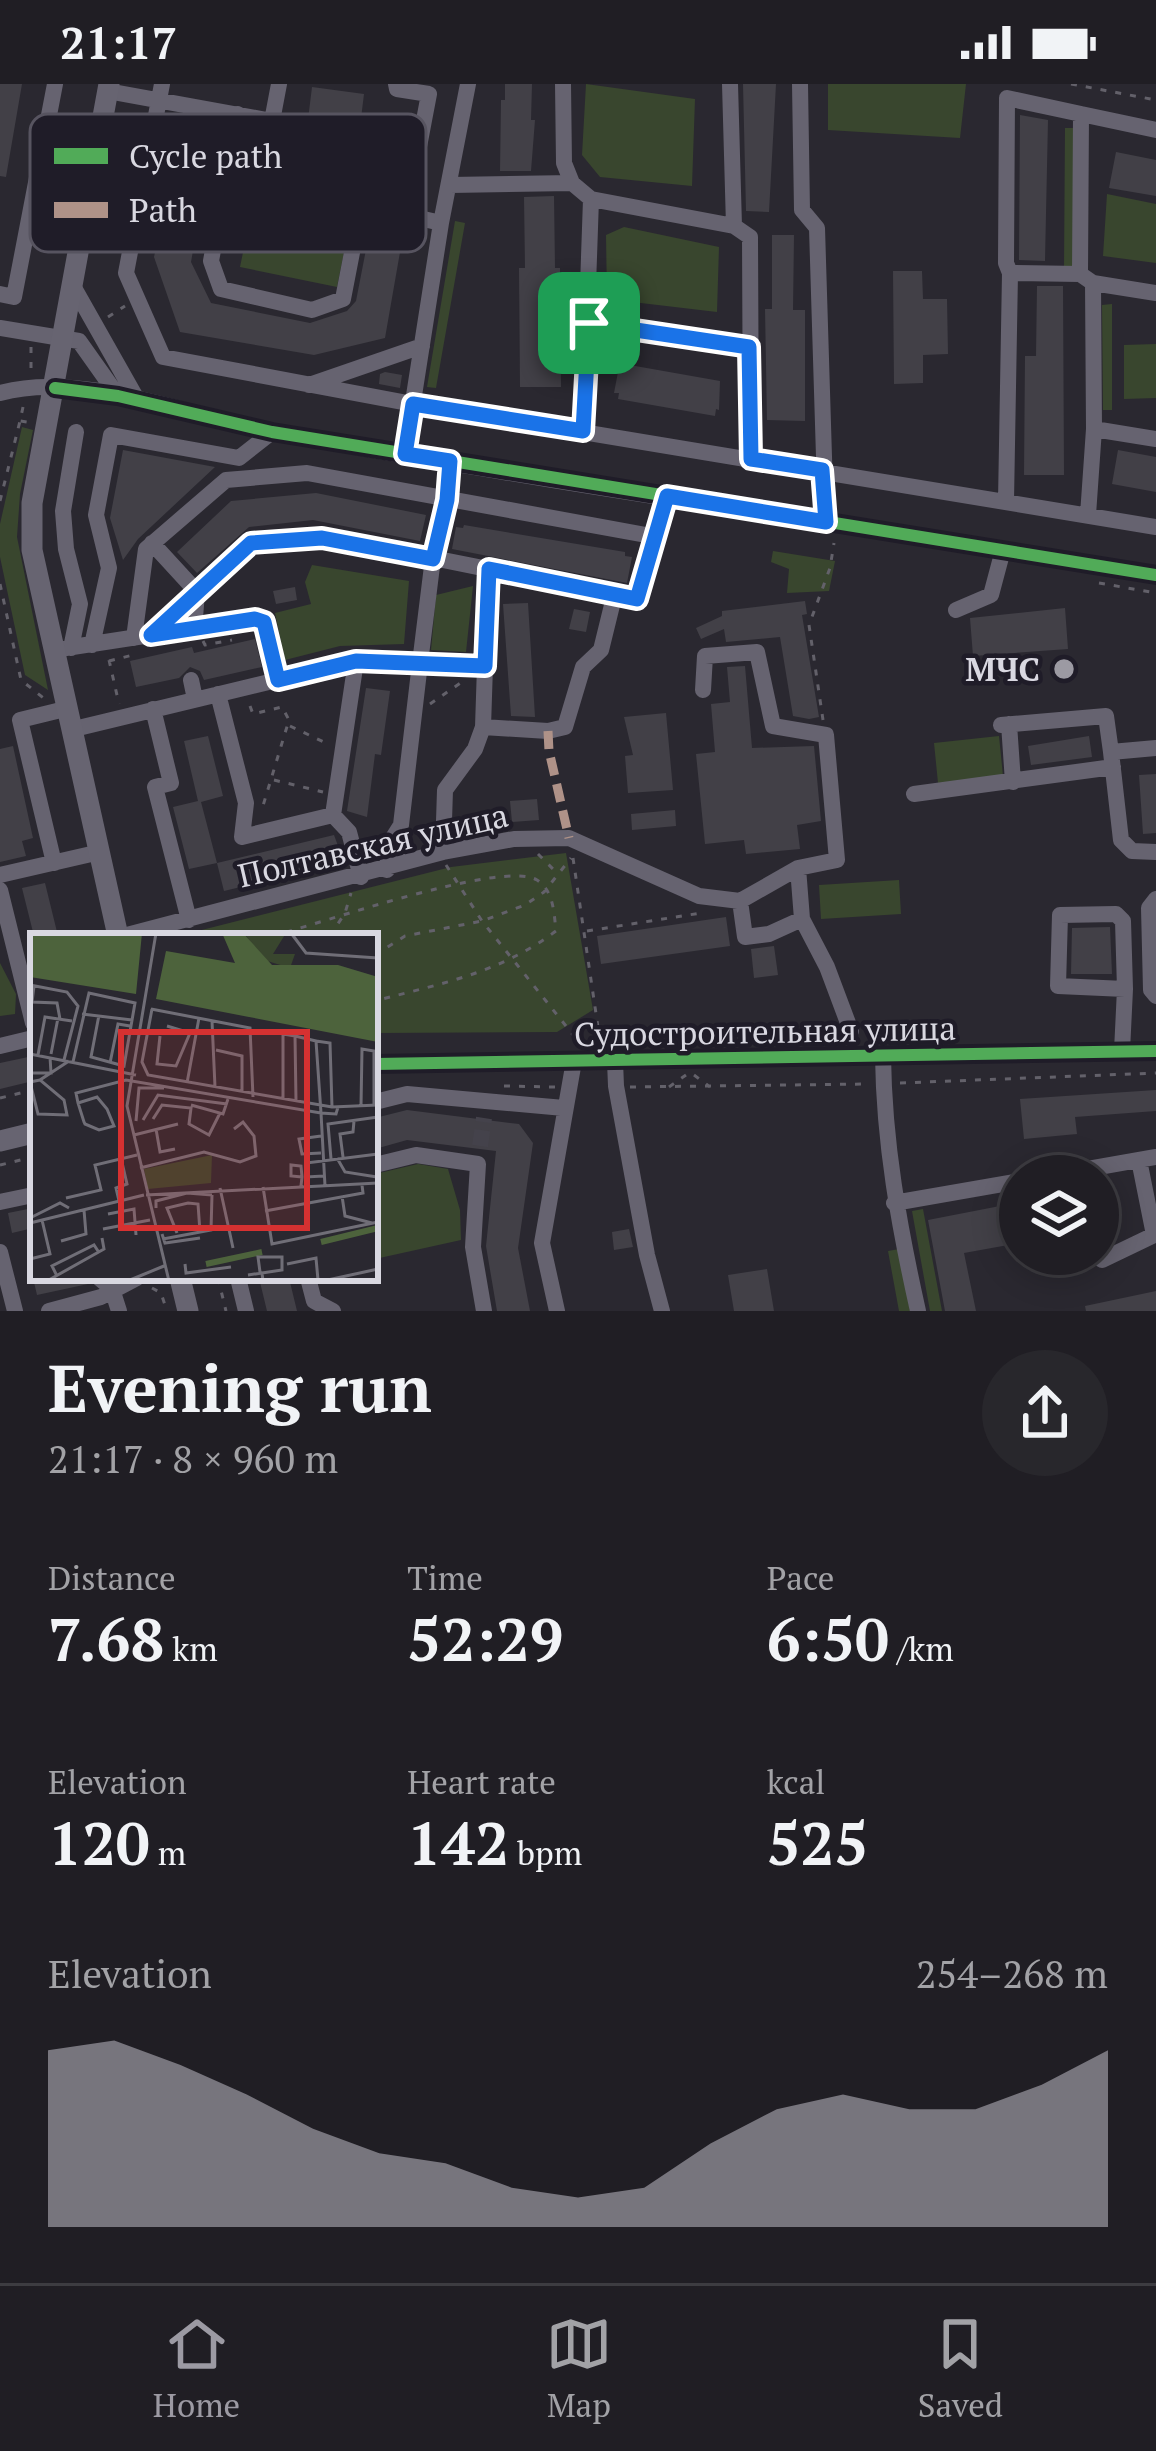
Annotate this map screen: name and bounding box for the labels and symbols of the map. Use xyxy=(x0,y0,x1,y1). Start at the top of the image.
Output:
legend xyxy=(30,114,426,252)
text: Cycle path xyxy=(129,134,282,177)
text: Path xyxy=(129,188,197,231)
pin xyxy=(538,272,640,374)
place label: МЧС xyxy=(965,647,1040,690)
marker: МЧС xyxy=(1051,656,1077,682)
street label: Полтавская улица xyxy=(234,793,512,896)
inset map xyxy=(30,933,378,1281)
street label: Судостроительная улица xyxy=(574,1006,956,1055)

